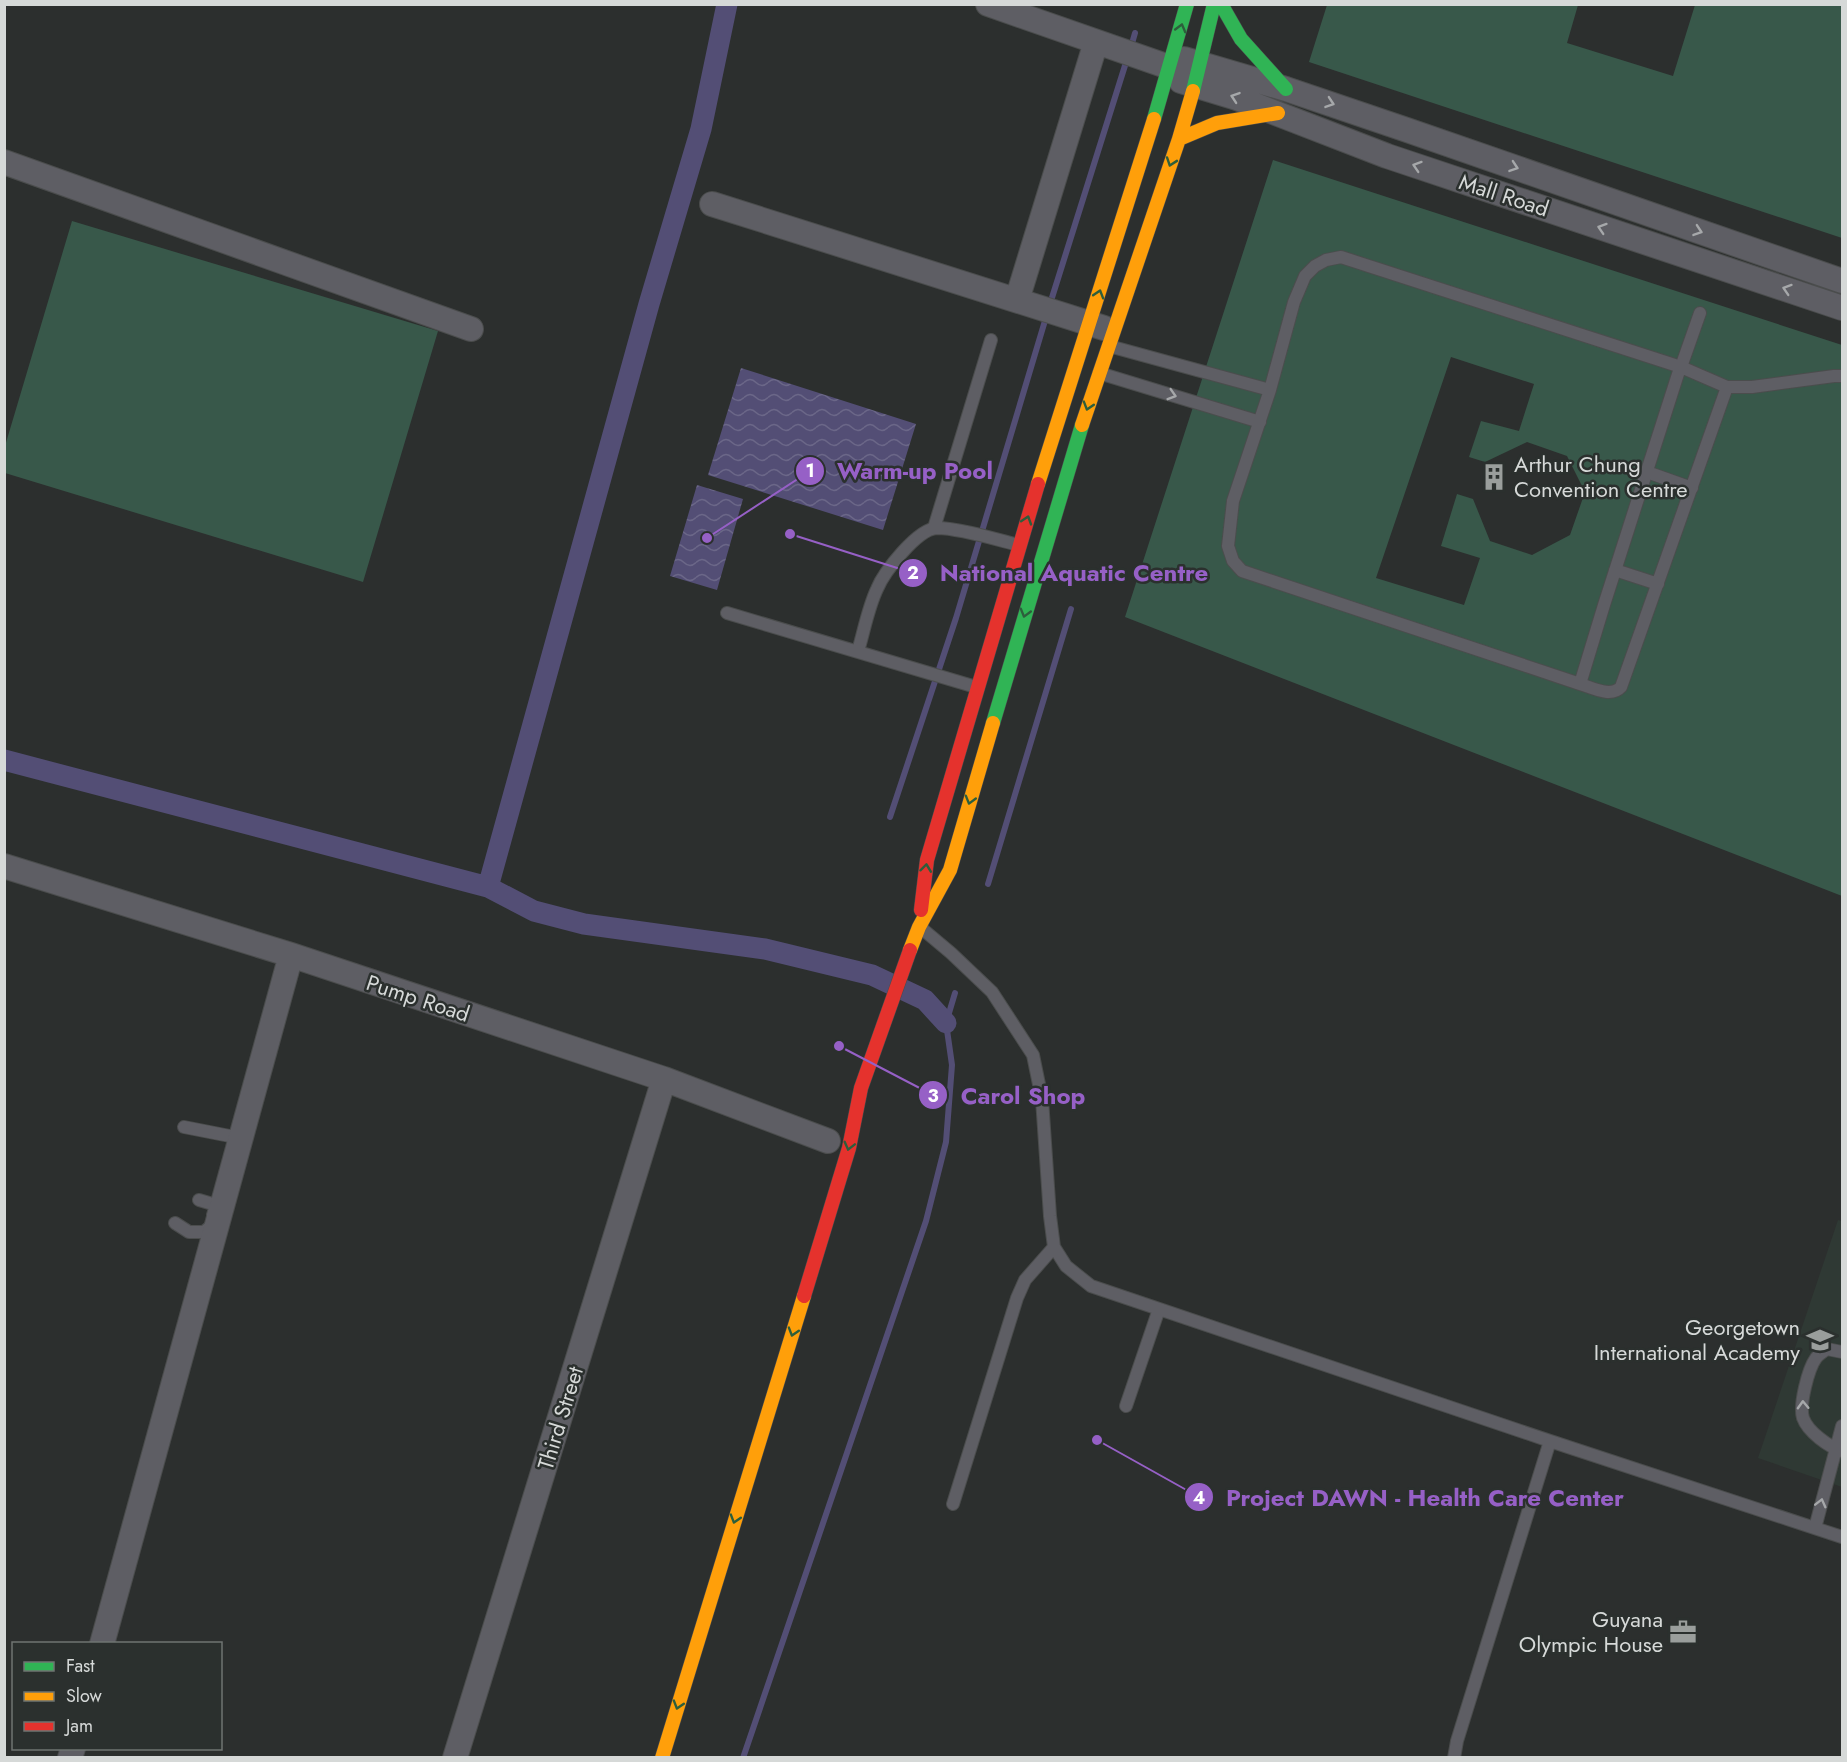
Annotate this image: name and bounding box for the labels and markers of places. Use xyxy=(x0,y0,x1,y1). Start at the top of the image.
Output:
place label: Arthur Chung Convention Centre xyxy=(1514,448,1688,505)
callout: Warm-up Pool xyxy=(795,450,1005,492)
building icon: Arthur Chung Convention Centre xyxy=(1479,462,1509,492)
callout: National Aquatic Centre xyxy=(898,552,1221,594)
callout: Carol Shop xyxy=(918,1074,1097,1116)
place label: Georgetown International Academy xyxy=(1594,1311,1800,1368)
school or university icon: Georgetown International Academy xyxy=(1805,1325,1835,1355)
callout: Project DAWN - Health Care Center xyxy=(1184,1476,1636,1518)
place label: Guyana Olympic House xyxy=(1519,1603,1663,1660)
office icon: Guyana Olympic House xyxy=(1668,1617,1698,1647)

